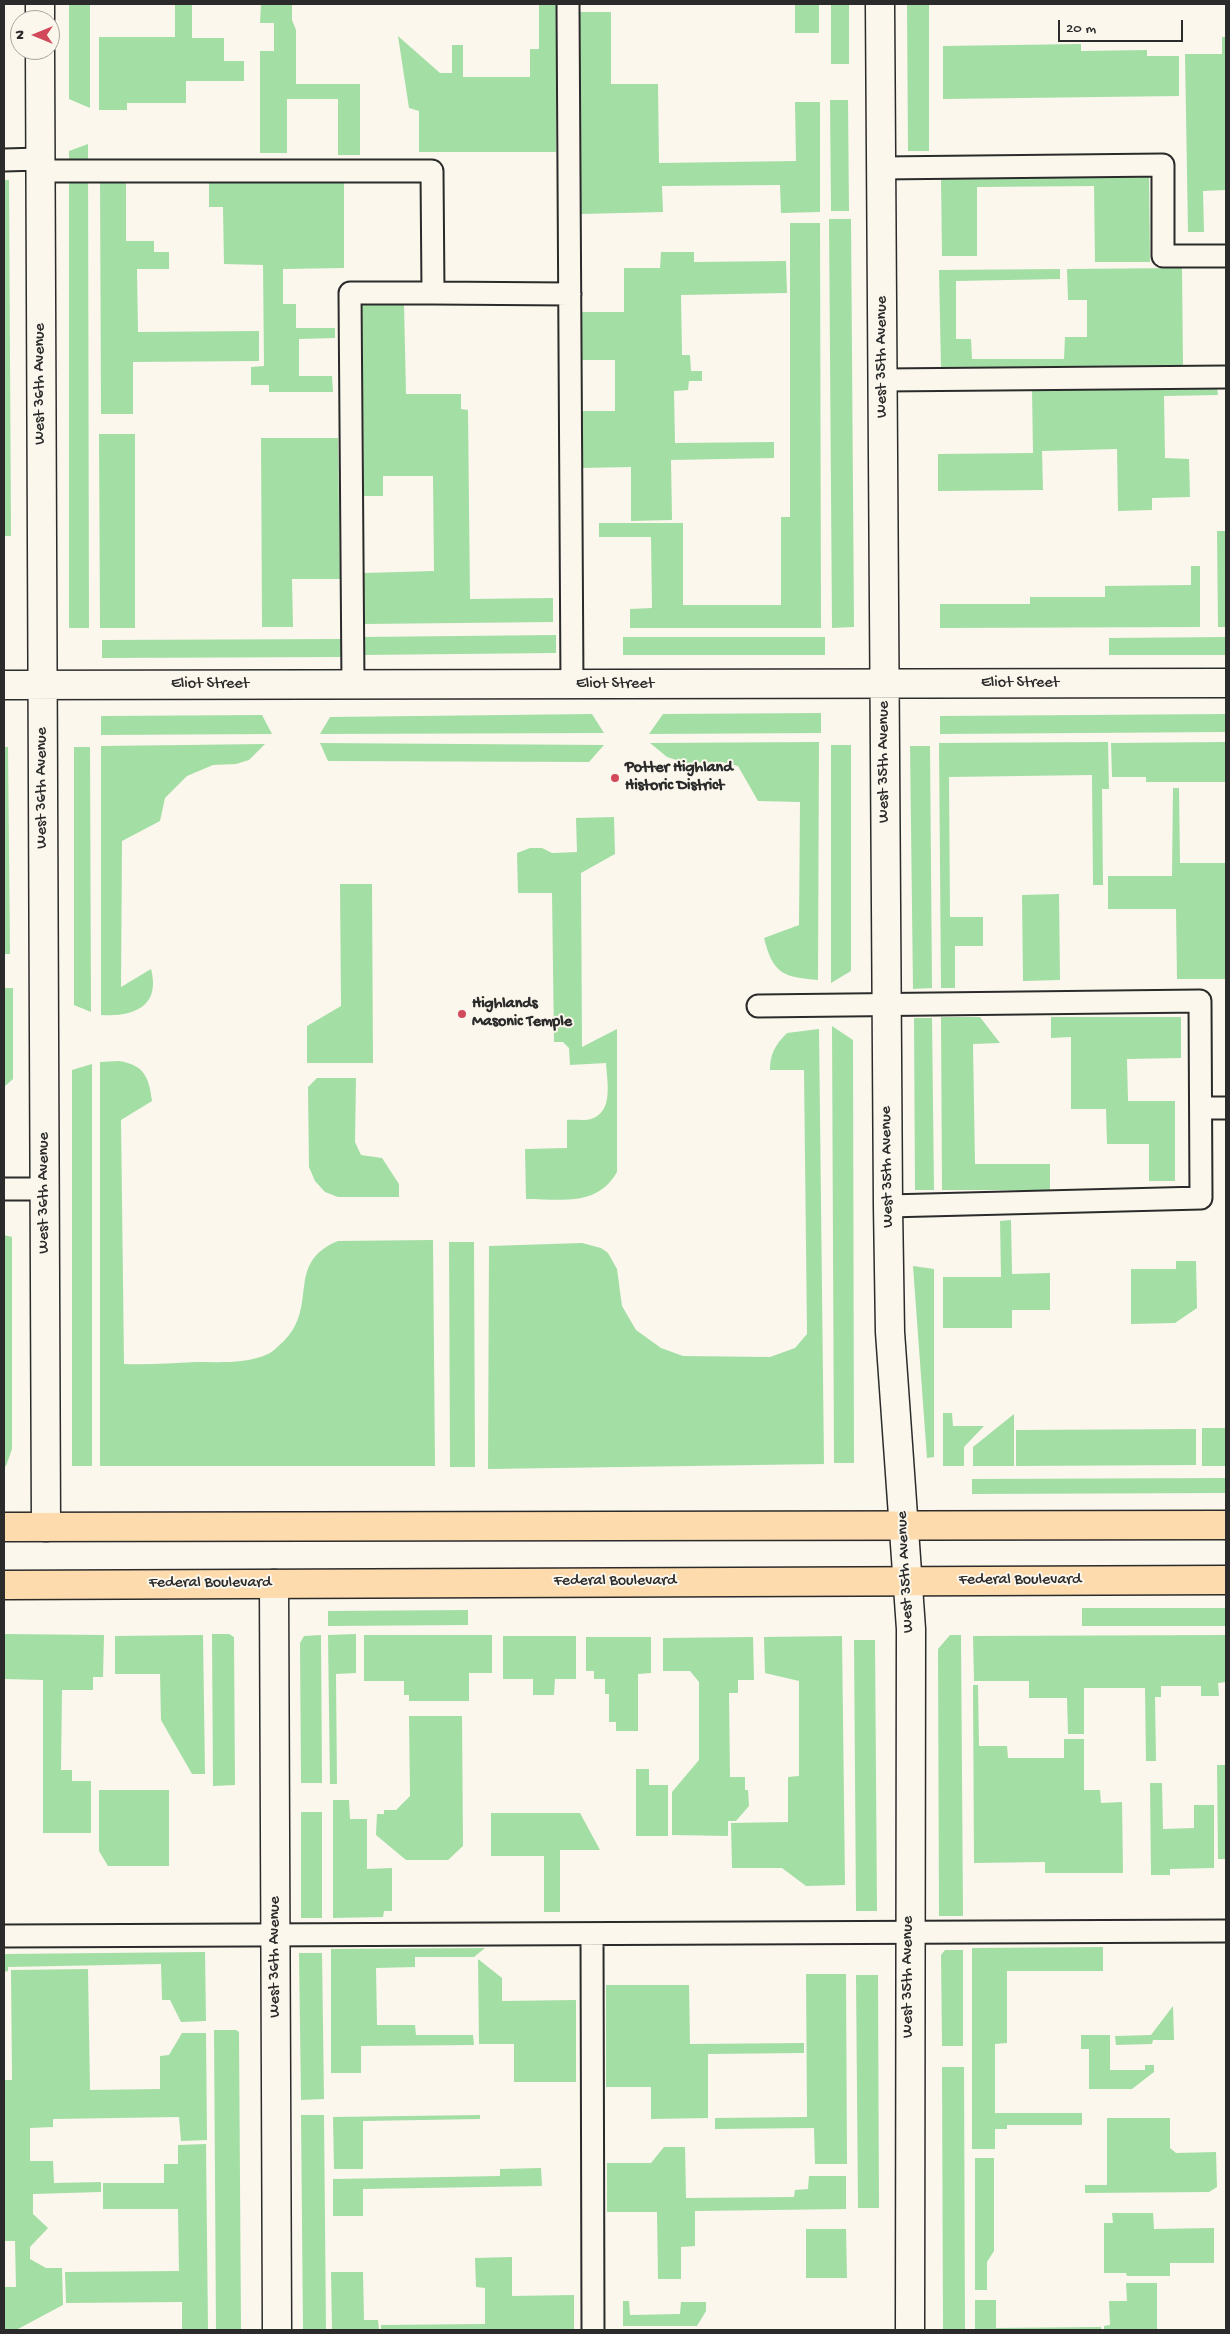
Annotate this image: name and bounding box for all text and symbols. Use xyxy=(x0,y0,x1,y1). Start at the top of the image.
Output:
north arrow xyxy=(10,10,60,60)
scale bar xyxy=(1060,10,1185,42)
text: 20 m xyxy=(1066,20,1096,38)
text: N xyxy=(12,30,29,40)
street label: West 35th Avenue xyxy=(873,296,893,418)
street label: West 36th Avenue xyxy=(31,323,51,445)
street label: Eliot Street xyxy=(981,674,1059,694)
street label: Eliot Street xyxy=(171,675,249,695)
street label: Eliot Street xyxy=(576,675,654,695)
street label: West 35th Avenue xyxy=(875,701,895,823)
street label: West 36th Avenue xyxy=(33,727,53,849)
place label: Potter Highland Historic District xyxy=(625,759,733,797)
marker: Potter Highland Historic District xyxy=(609,772,621,784)
place label: Highlands Masonic Temple xyxy=(472,995,572,1033)
marker: Highlands Masonic Temple xyxy=(456,1008,468,1020)
street label: West 35th Avenue xyxy=(877,1106,899,1228)
street label: West 36th Avenue xyxy=(35,1132,55,1254)
street label: West 35th Avenue xyxy=(893,1511,919,1633)
street label: Federal Boulevard xyxy=(959,1571,1081,1591)
street label: Federal Boulevard xyxy=(554,1572,676,1592)
street label: Federal Boulevard xyxy=(149,1574,271,1594)
street label: West 36th Avenue xyxy=(266,1896,286,2018)
street label: West 35th Avenue xyxy=(899,1916,919,2038)

